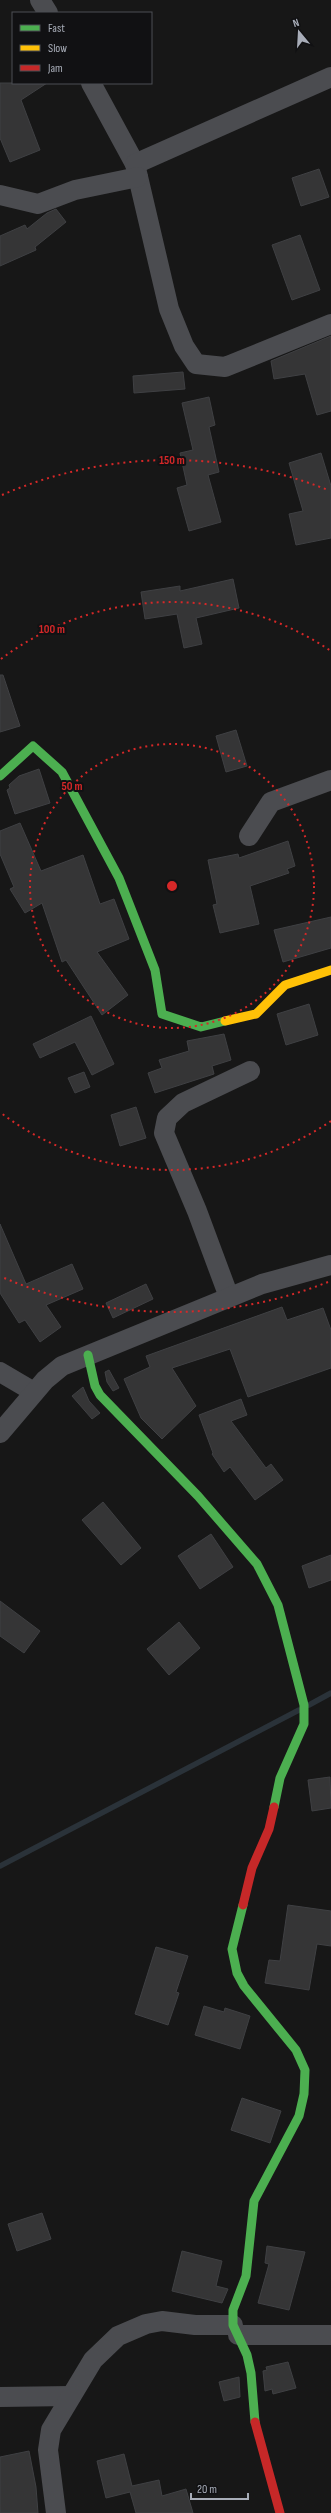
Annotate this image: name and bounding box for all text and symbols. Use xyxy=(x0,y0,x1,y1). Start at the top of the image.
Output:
legend xyxy=(12,12,152,84)
north arrow xyxy=(279,12,319,52)
text: N xyxy=(291,16,301,30)
text: Fast xyxy=(48,21,65,36)
text: Slow xyxy=(48,41,67,56)
text: Jam xyxy=(47,61,63,76)
text: 150 m xyxy=(159,453,185,468)
text: 100 m xyxy=(39,622,65,637)
text: 50 m xyxy=(62,779,82,794)
centre of rings xyxy=(165,879,179,893)
scale bar xyxy=(191,2475,248,2501)
text: 20 m xyxy=(197,2482,217,2497)

